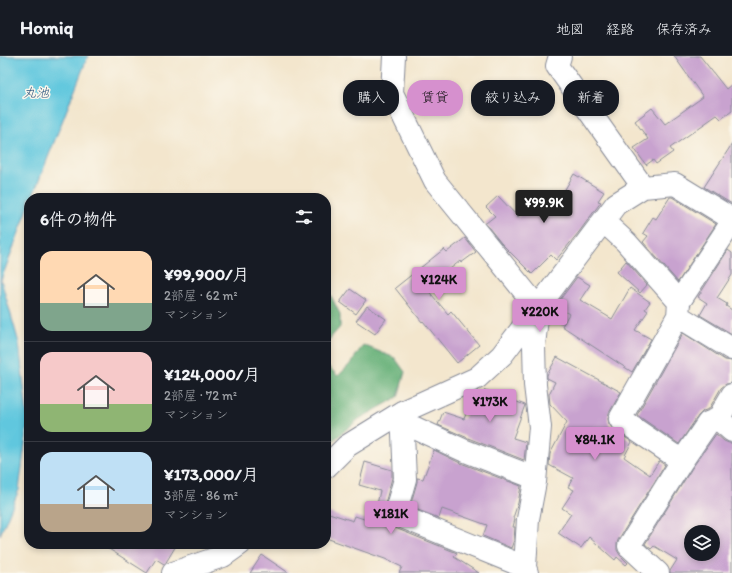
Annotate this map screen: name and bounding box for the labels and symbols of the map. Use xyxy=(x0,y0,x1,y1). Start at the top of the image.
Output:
water label: 丸池 xyxy=(23,85,50,100)
pin: ¥99.9K xyxy=(511,190,577,224)
pin: ¥124K xyxy=(411,267,467,301)
pin: ¥220K xyxy=(512,299,568,333)
pin: ¥173K xyxy=(462,389,518,423)
pin: ¥84.1K xyxy=(562,427,628,461)
pin: ¥181K xyxy=(363,501,419,535)

